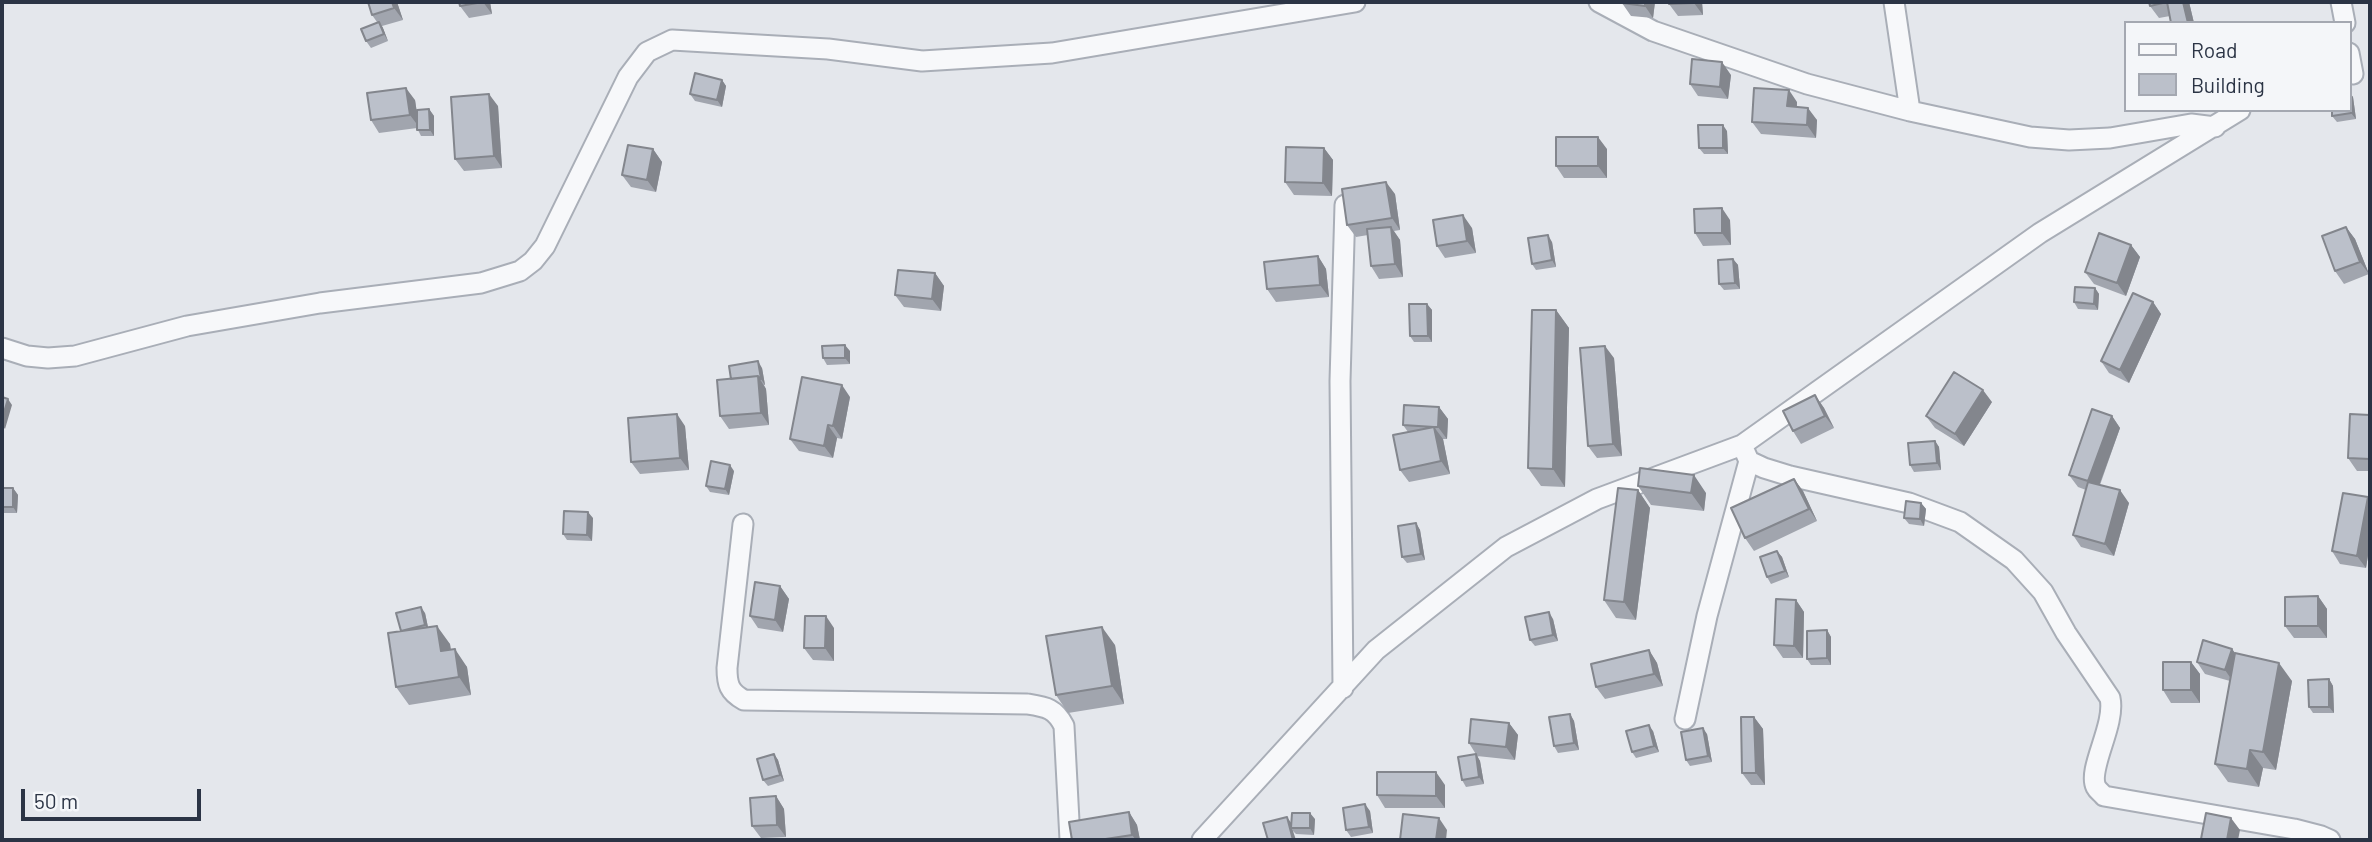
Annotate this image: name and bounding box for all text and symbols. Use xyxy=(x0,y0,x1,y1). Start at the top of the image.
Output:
legend xyxy=(2124,21,2351,112)
text: Road xyxy=(2191,37,2237,62)
text: Building xyxy=(2191,72,2265,97)
scale bar xyxy=(24,776,205,820)
text: 50 m xyxy=(34,788,78,813)

